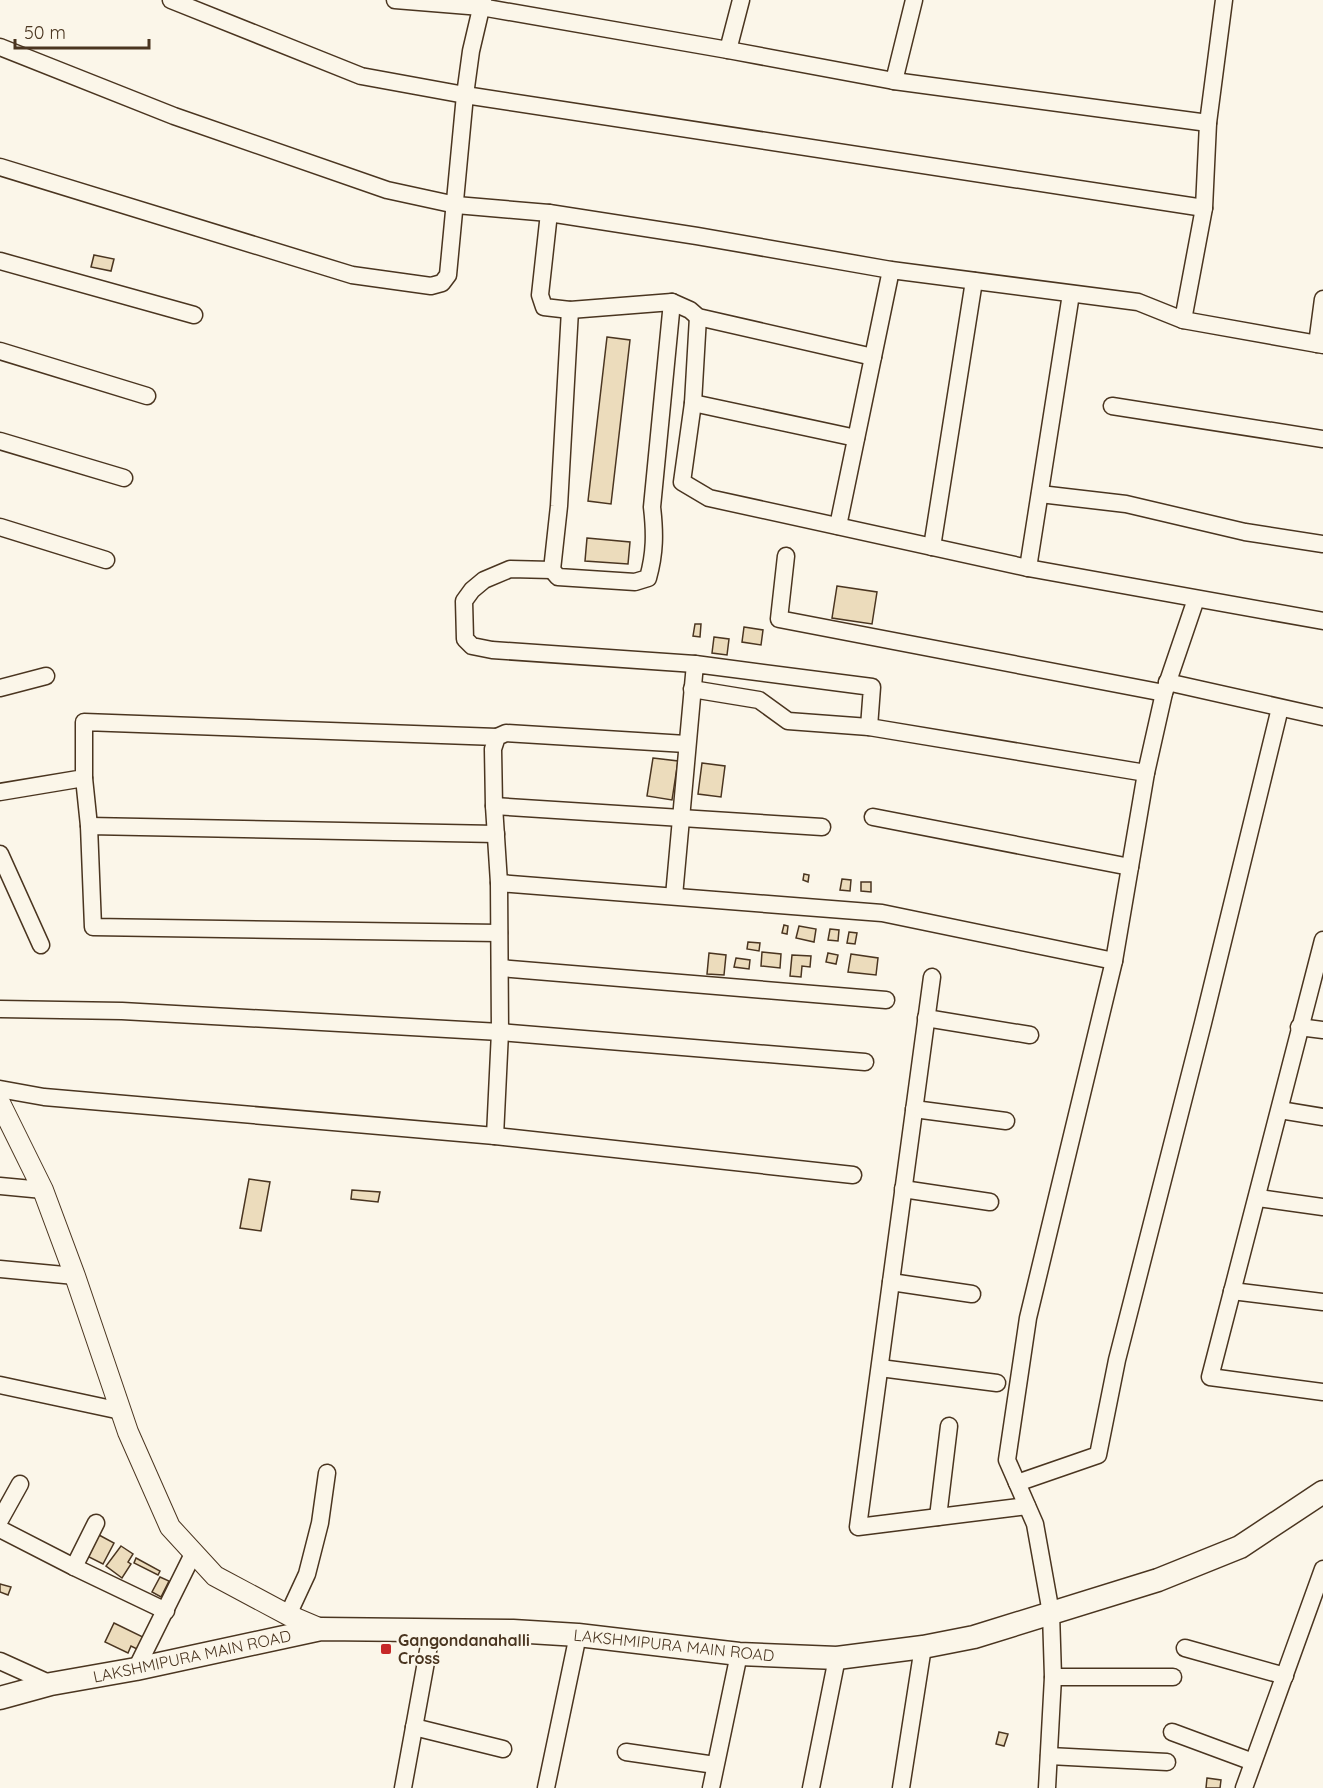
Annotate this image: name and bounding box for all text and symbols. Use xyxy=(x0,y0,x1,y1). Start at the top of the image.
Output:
scale bar xyxy=(15,12,148,50)
text: 50 m xyxy=(24,21,66,44)
street label: LAKSHMIPURA MAIN ROAD xyxy=(91,1625,293,1687)
street label: LAKSHMIPURA MAIN ROAD xyxy=(573,1625,775,1665)
place label: Gangondanahalli Cross xyxy=(398,1630,530,1668)
marker: Gangondanahalli Cross xyxy=(379,1642,393,1656)

